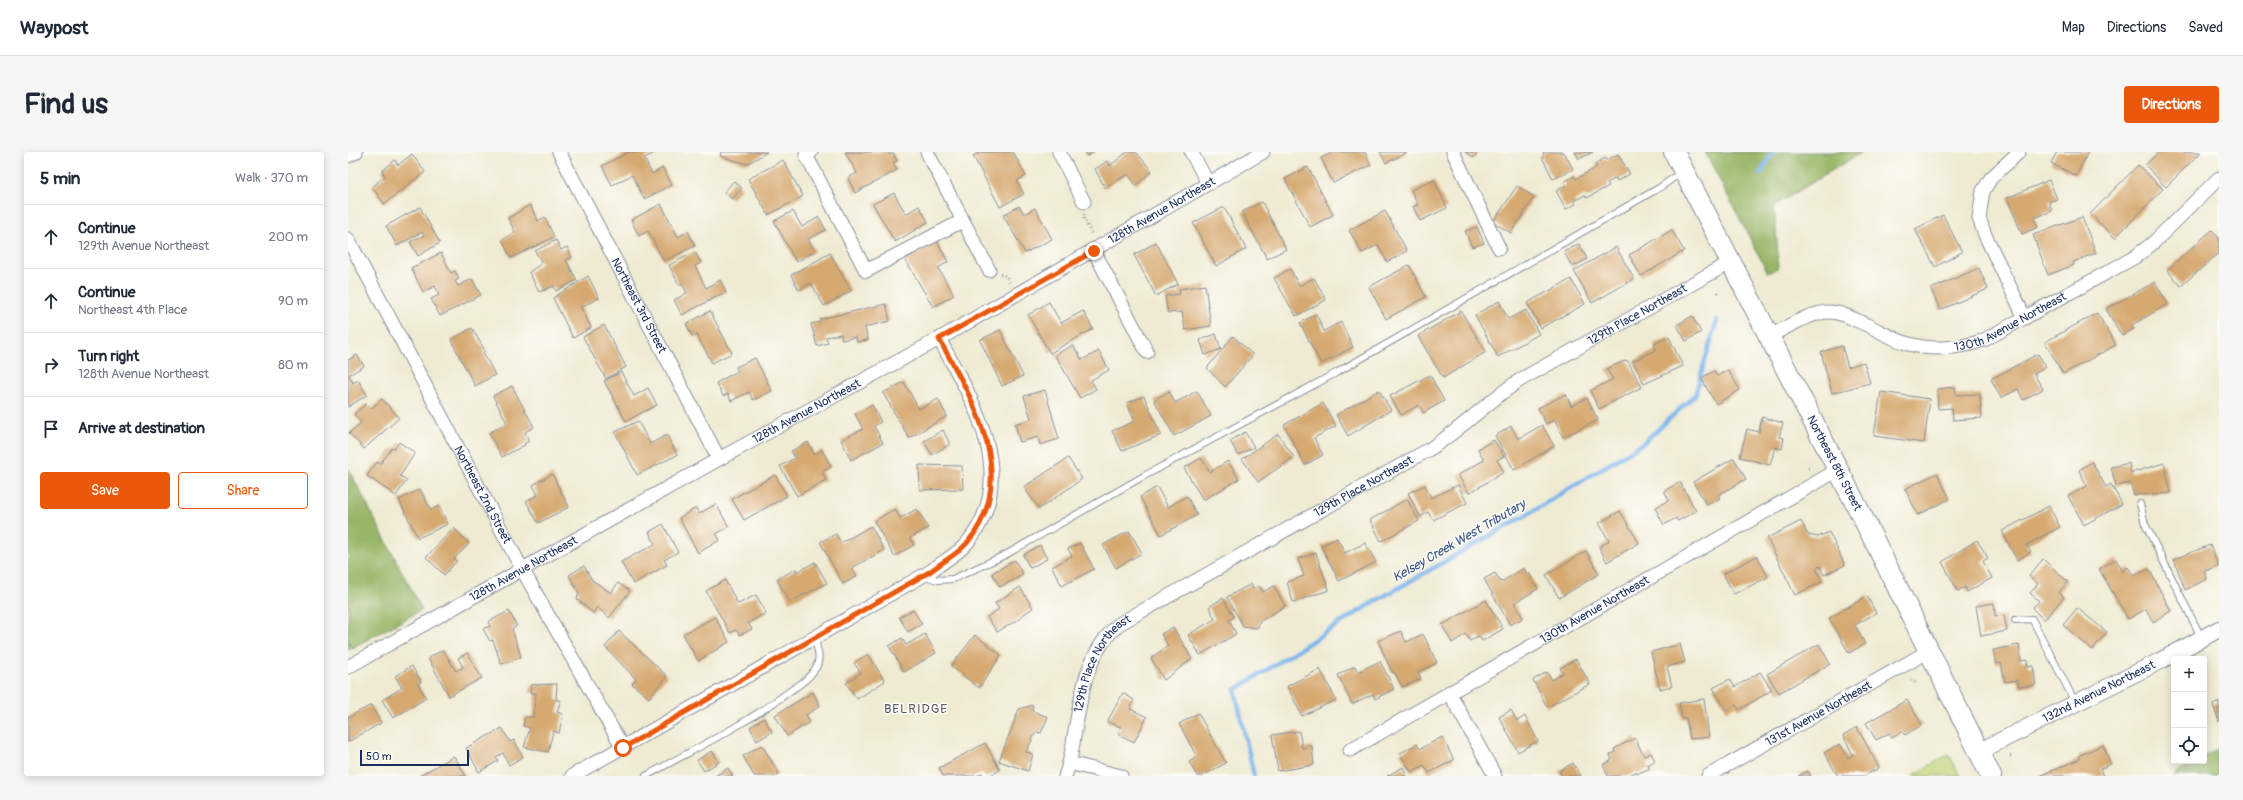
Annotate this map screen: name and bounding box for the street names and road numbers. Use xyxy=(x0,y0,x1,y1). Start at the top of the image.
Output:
street label: 128th Avenue Northeast xyxy=(1105,174,1218,247)
street label: Northeast 3rd Street xyxy=(608,255,670,356)
street label: 129th Place Northeast xyxy=(1585,281,1690,348)
street label: 130th Avenue Northeast xyxy=(1953,289,2069,354)
street label: 128th Avenue Northeast xyxy=(750,376,863,447)
street label: Northeast 8th Street xyxy=(1804,413,1866,513)
street label: Northeast 2nd Street xyxy=(451,443,515,546)
street label: 129th Place Northeast xyxy=(1311,452,1416,520)
street label: 128th Avenue Northeast xyxy=(467,532,580,605)
street label: 130th Avenue Northeast xyxy=(1537,572,1652,647)
street label: 129th Place Northeast xyxy=(1071,611,1134,714)
street label: 132nd Avenue Northeast xyxy=(2040,657,2158,726)
street label: 131st Avenue Northeast xyxy=(1763,677,1874,749)

